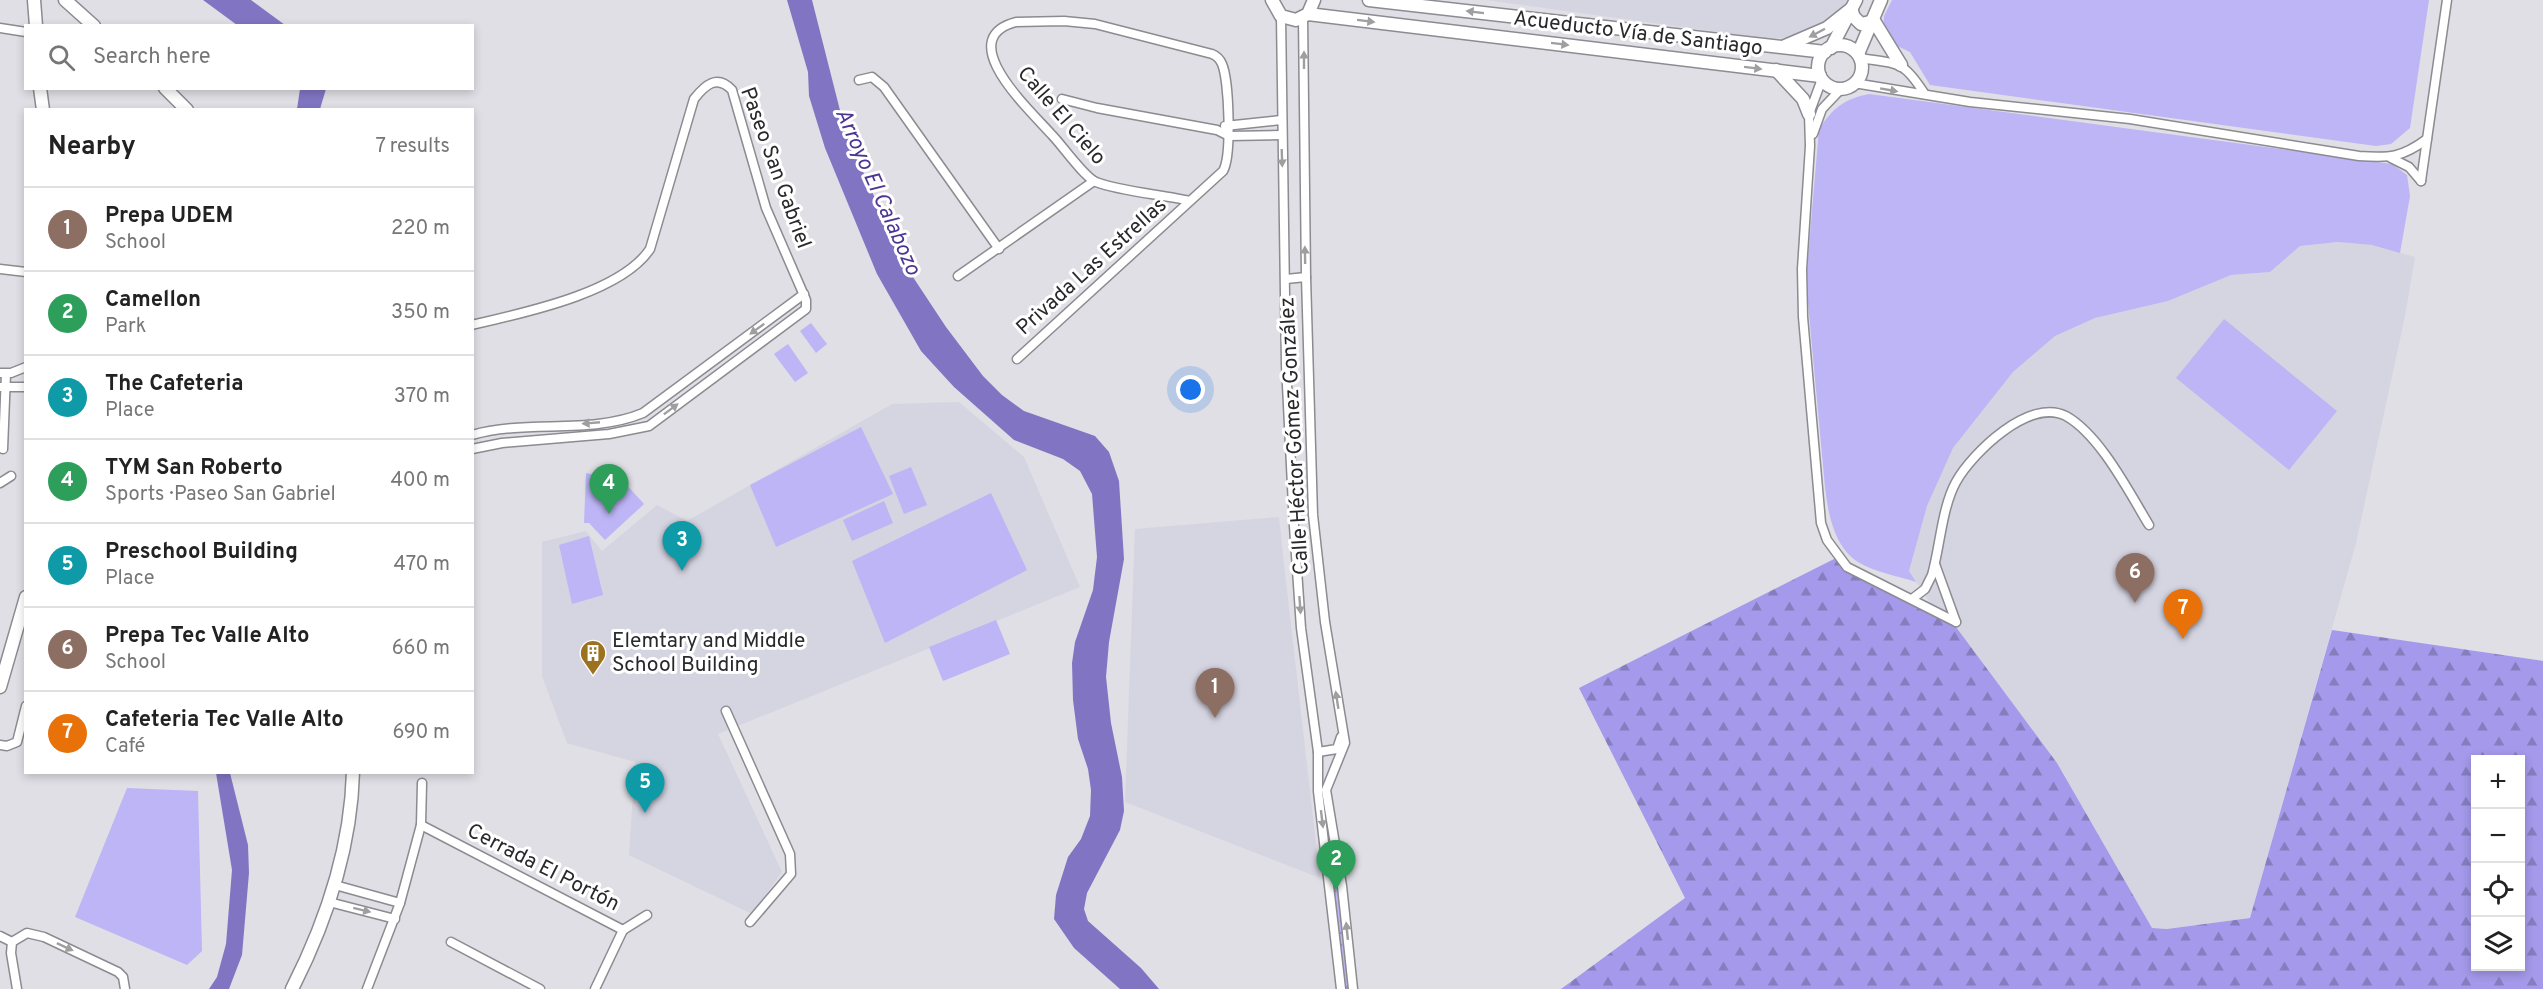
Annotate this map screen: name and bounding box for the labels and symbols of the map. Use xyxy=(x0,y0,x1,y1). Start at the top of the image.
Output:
street label: Acueducto Vía de Santiago xyxy=(1512,5,1764,63)
one-way arrow xyxy=(1465,8,1484,17)
one-way arrow xyxy=(1357,16,1376,26)
one-way arrow xyxy=(1809,28,1826,38)
one-way arrow xyxy=(1550,40,1569,49)
one-way arrow xyxy=(1299,50,1309,69)
street label: Calle El Cielo xyxy=(1011,61,1111,171)
one-way arrow xyxy=(1744,63,1763,72)
street label: Paseo San Gabriel xyxy=(733,84,817,252)
one-way arrow xyxy=(1880,86,1899,95)
water label: Arroyo El Calabozo xyxy=(828,104,926,280)
one-way arrow xyxy=(1278,149,1287,168)
street label: Privada Las Estrellas xyxy=(1011,192,1173,342)
one-way arrow xyxy=(1300,245,1310,264)
street label: Calle Héctor Gómez González xyxy=(1274,296,1316,576)
one-way arrow xyxy=(749,323,765,335)
your location xyxy=(1176,375,1205,404)
one-way arrow xyxy=(663,404,678,416)
one-way arrow xyxy=(581,418,600,428)
pin: 4 xyxy=(590,464,628,514)
pin: 3 xyxy=(662,522,702,571)
pin: 6 xyxy=(2116,554,2154,603)
pin: 7 xyxy=(2164,590,2202,639)
one-way arrow xyxy=(1295,595,1304,614)
place label: Elemtary and Middle School Building xyxy=(612,628,805,679)
building icon: Elemtary and Middle School Building xyxy=(578,638,608,676)
pin: 1 xyxy=(1196,668,1234,718)
one-way arrow xyxy=(1332,690,1341,709)
pin: 5 xyxy=(626,764,664,813)
one-way arrow xyxy=(1317,810,1326,829)
street label: Cerrada El Portón xyxy=(462,818,624,918)
pin: 2 xyxy=(1316,840,1356,890)
one-way arrow xyxy=(353,906,371,916)
one-way arrow xyxy=(1342,921,1351,940)
one-way arrow xyxy=(56,942,73,951)

